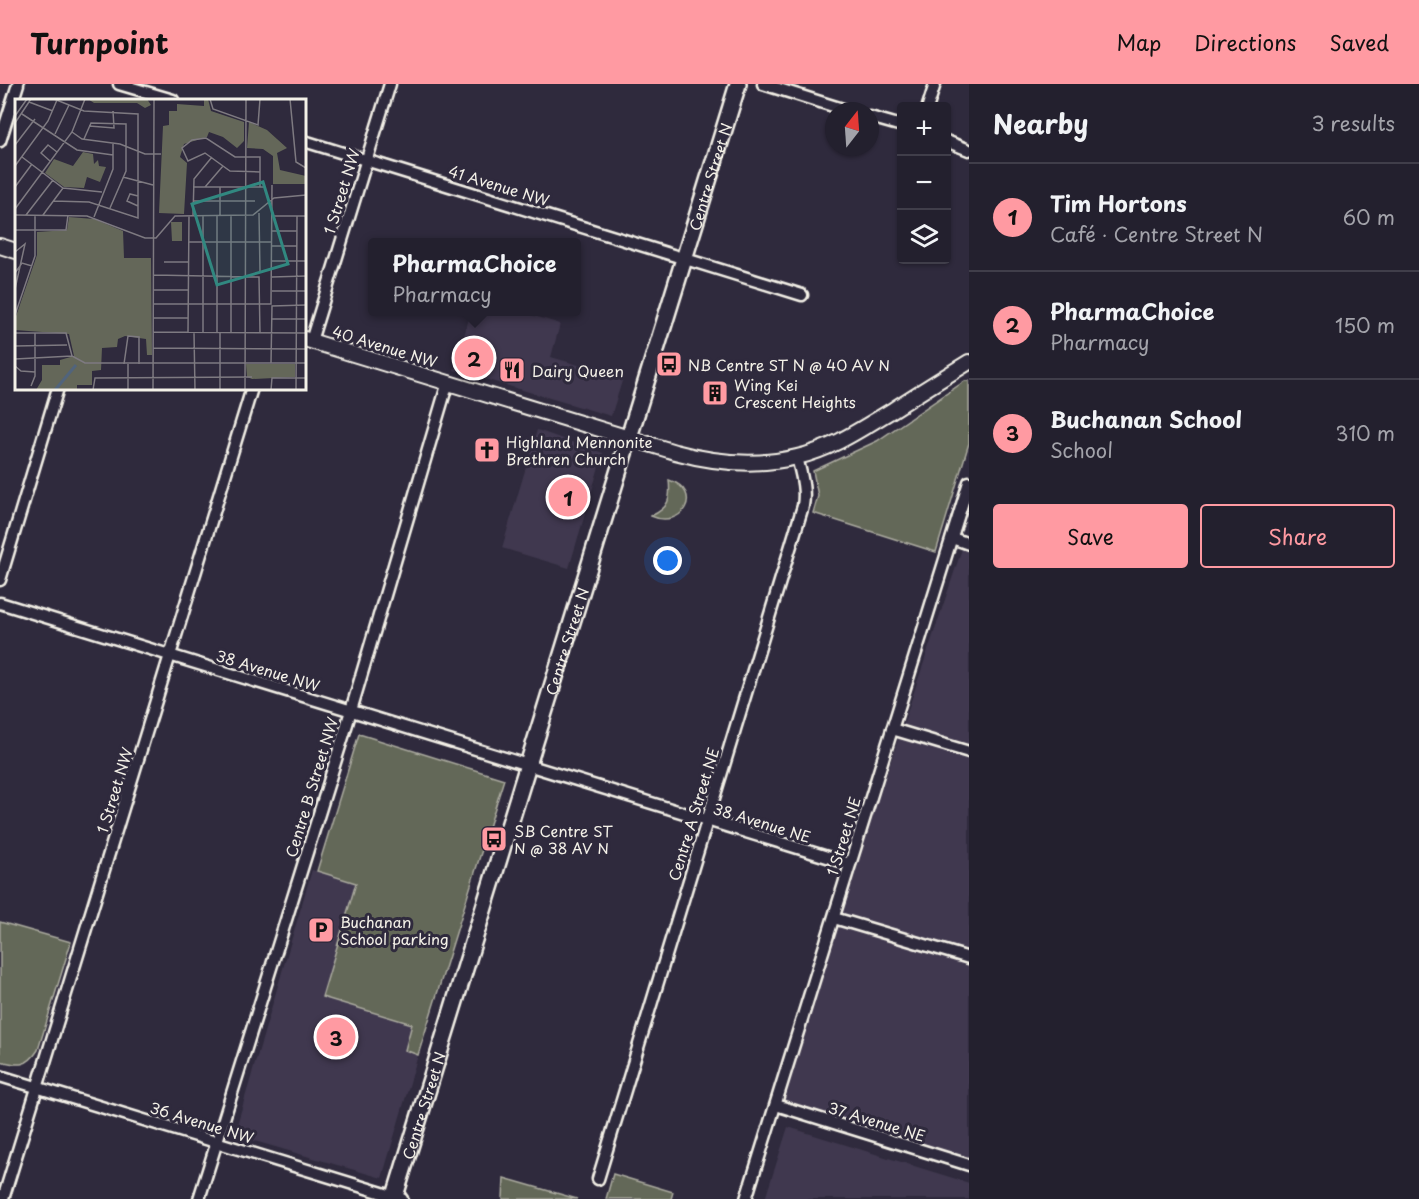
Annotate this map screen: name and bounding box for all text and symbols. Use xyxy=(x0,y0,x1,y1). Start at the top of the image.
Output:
text: Turnpoint xyxy=(30,21,169,64)
text: Map xyxy=(1116,26,1161,58)
text: Directions xyxy=(1194,26,1296,58)
text: Saved xyxy=(1329,26,1389,58)
inset map xyxy=(15,99,306,390)
north arrow xyxy=(825,102,879,156)
map controls xyxy=(897,102,951,264)
button: + xyxy=(897,102,951,156)
text: Nearby xyxy=(993,104,1088,143)
text: 3 results xyxy=(1312,108,1395,138)
street label: Centre Street N xyxy=(682,120,737,233)
street label: 1 Street NW xyxy=(317,145,365,237)
button: − xyxy=(897,156,951,210)
street label: 41 Avenue NW xyxy=(446,159,553,211)
text: Tim Hortons xyxy=(1050,186,1187,219)
text: 1 xyxy=(1008,202,1017,232)
text: 60 m xyxy=(1343,202,1395,232)
button: layers xyxy=(897,210,951,264)
text: Café · Centre Street N xyxy=(1050,219,1263,249)
popup xyxy=(368,238,581,316)
text: PharmaChoice xyxy=(392,246,557,279)
text: Pharmacy xyxy=(392,279,492,309)
text: PharmaChoice xyxy=(1050,294,1215,327)
text: 2 xyxy=(1005,310,1020,340)
text: 150 m xyxy=(1335,310,1395,340)
street label: 40 Avenue NW xyxy=(330,319,441,373)
text: Pharmacy xyxy=(1050,327,1150,357)
pin: 2 xyxy=(454,336,494,380)
bus stop icon: NB Centre ST N @ 40 AV N xyxy=(654,349,684,379)
place label: NB Centre ST N @ 40 AV N xyxy=(688,353,890,376)
restaurant icon: Dairy Queen xyxy=(497,355,527,385)
place label: Dairy Queen xyxy=(532,359,624,382)
place label: Wing Kei Crescent Heights xyxy=(734,373,856,413)
building icon: Wing Kei Crescent Heights xyxy=(700,378,730,408)
text: Buchanan School xyxy=(1050,402,1242,435)
text: 3 xyxy=(1006,418,1019,448)
text: 310 m xyxy=(1335,418,1395,448)
place label: Highland Mennonite Brethren Church xyxy=(506,430,653,470)
church icon: Highland Mennonite Brethren Church xyxy=(472,435,502,465)
text: School xyxy=(1050,435,1113,465)
pin: 1 xyxy=(548,474,588,520)
button: Save xyxy=(993,504,1188,568)
button: Share xyxy=(1200,504,1395,568)
your location xyxy=(653,546,682,575)
street label: Centre Street N xyxy=(539,584,594,698)
street label: 38 Avenue NW xyxy=(213,643,323,697)
street label: Centre B Street NW xyxy=(279,714,343,860)
street label: 1 Street NW xyxy=(90,744,138,836)
street label: Centre A Street NE xyxy=(662,745,724,883)
street label: 1 Street NE xyxy=(820,794,866,878)
street label: 38 Avenue NE xyxy=(710,796,814,848)
place label: SB Centre ST N @ 38 AV N xyxy=(514,819,613,859)
bus stop icon: SB Centre ST N @ 38 AV N xyxy=(479,824,509,854)
place label: Buchanan School parking xyxy=(340,910,449,950)
parking icon: Buchanan School parking xyxy=(306,915,336,945)
pin: 3 xyxy=(316,1014,356,1060)
street label: Centre Street N xyxy=(395,1049,450,1162)
street label: 36 Avenue NW xyxy=(147,1095,257,1149)
street label: 37 Avenue NE xyxy=(826,1095,928,1147)

